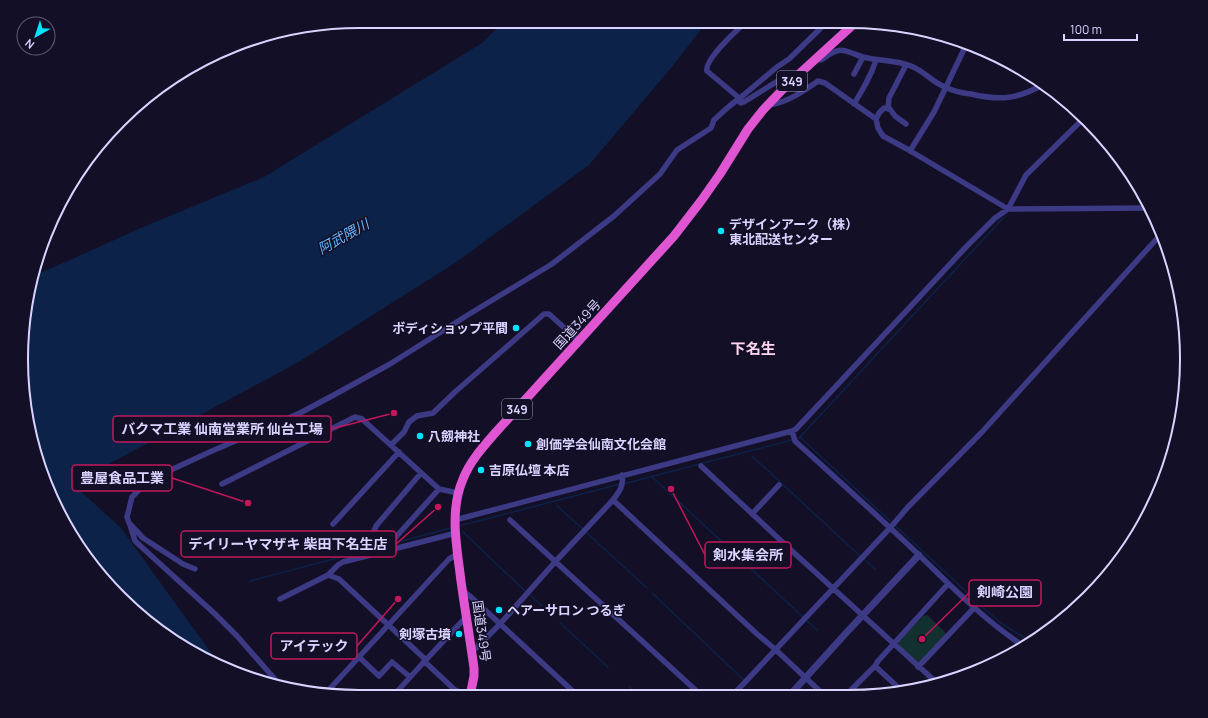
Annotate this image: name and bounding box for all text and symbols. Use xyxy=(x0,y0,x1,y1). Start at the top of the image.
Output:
north arrow xyxy=(16,16,56,56)
scale bar xyxy=(1064,16,1137,42)
text: 100 m xyxy=(1070,21,1102,38)
text: N xyxy=(22,36,37,52)
road number: 349 xyxy=(777,71,807,91)
water label: 阿武隈川 xyxy=(314,213,374,258)
place label: デザインアーク（株） 東北配送センター xyxy=(729,215,858,248)
marker: デザインアーク（株） 東北配送センター xyxy=(716,226,726,236)
street label: 国道349号 xyxy=(549,295,605,353)
place label: ボディショップ平間 xyxy=(392,319,508,337)
marker: ボディショップ平間 xyxy=(511,323,521,333)
district label: 下名生 xyxy=(730,338,776,359)
road number: 349 xyxy=(502,399,532,419)
callout: バクマ工業 仙南営業所 仙台工場 xyxy=(113,416,331,442)
text: バクマ工業 仙南営業所 仙台工場 xyxy=(121,419,323,438)
place label: 八劔神社 xyxy=(428,427,480,445)
marker: 八劔神社 xyxy=(415,431,425,441)
place label: 創価学会仙南文化会館 xyxy=(536,435,666,453)
marker: 創価学会仙南文化会館 xyxy=(523,439,533,449)
place label: 吉原仏壇 本店 xyxy=(489,461,570,479)
callout: 豊屋食品工業 xyxy=(72,465,172,491)
marker: 吉原仏壇 本店 xyxy=(476,465,486,475)
text: 豊屋食品工業 xyxy=(80,468,164,487)
callout: デイリーヤマザキ 柴田下名生店 xyxy=(181,531,396,557)
text: デイリーヤマザキ 柴田下名生店 xyxy=(189,534,387,553)
callout: 剣水集会所 xyxy=(705,542,791,568)
text: 剣水集会所 xyxy=(713,545,783,564)
callout: 剣崎公園 xyxy=(969,580,1041,606)
text: 剣崎公園 xyxy=(977,582,1033,601)
street label: 国道349号 xyxy=(469,599,495,663)
place label: ヘアーサロン つるぎ xyxy=(507,601,626,619)
marker: ヘアーサロン つるぎ xyxy=(494,605,504,615)
place label: 剣塚古墳 xyxy=(399,625,451,643)
marker: 剣塚古墳 xyxy=(454,629,464,639)
callout: アイテック xyxy=(271,633,357,659)
text: アイテック xyxy=(279,636,349,655)

